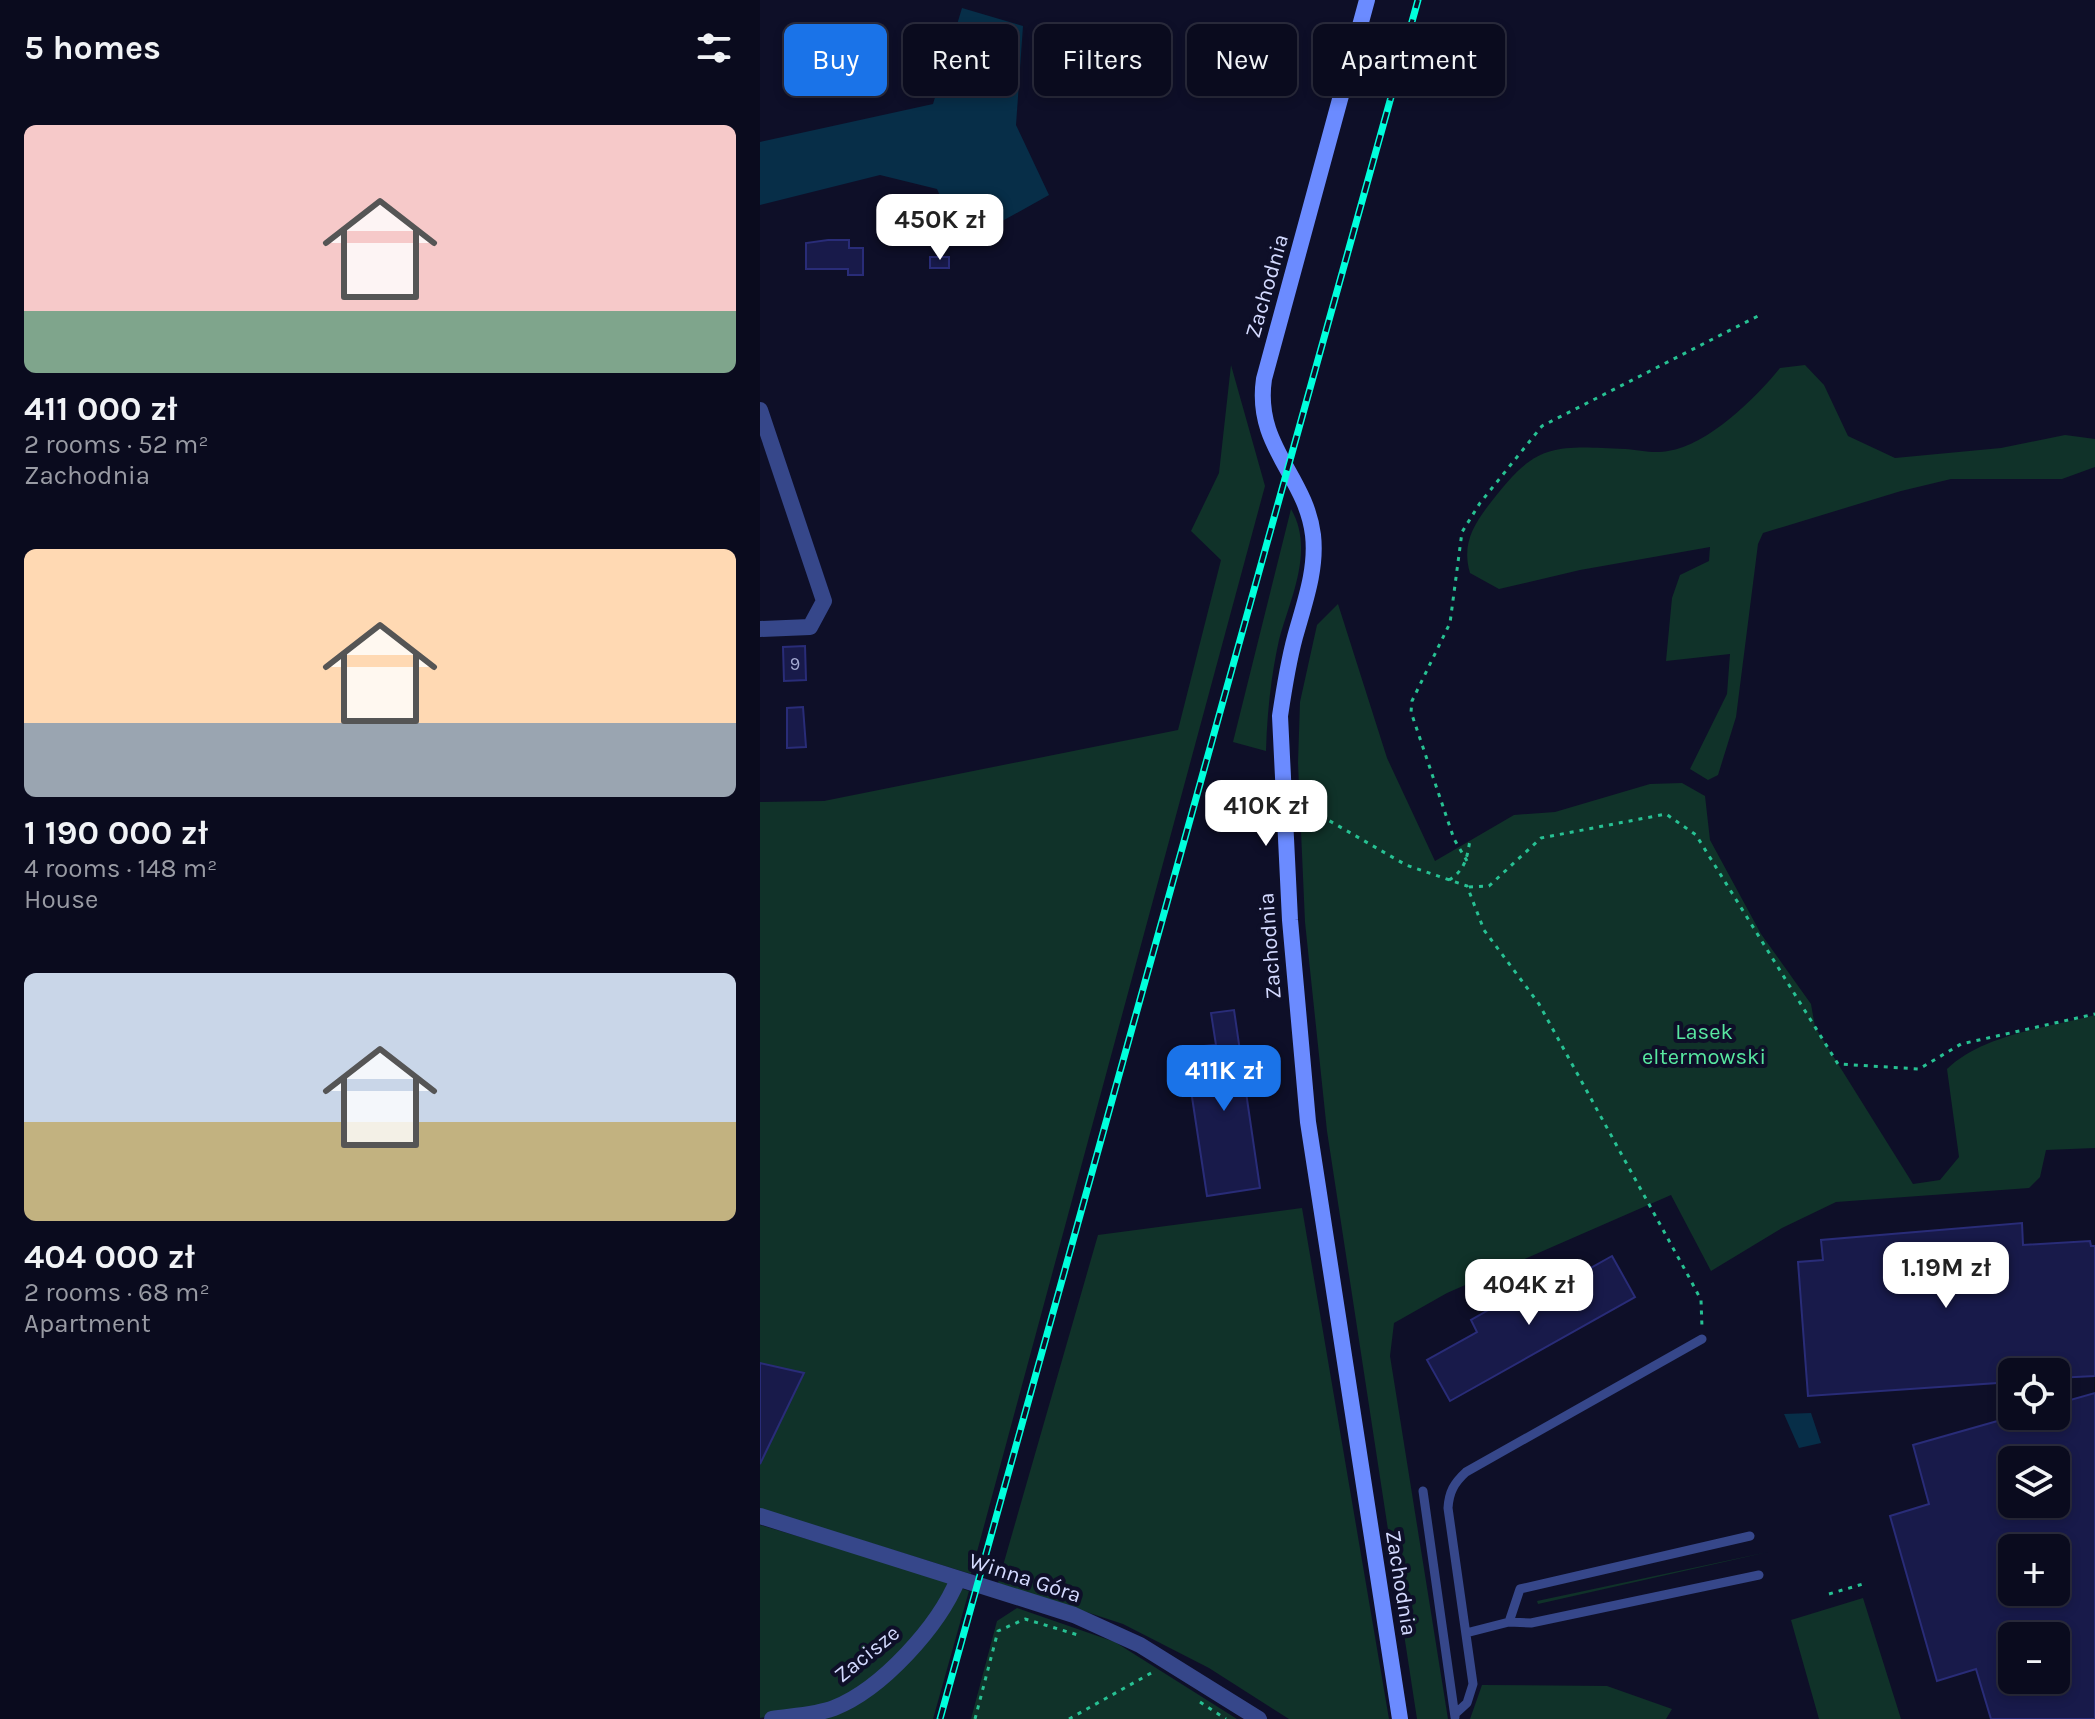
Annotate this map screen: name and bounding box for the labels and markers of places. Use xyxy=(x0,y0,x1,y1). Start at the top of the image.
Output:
pin: 450K zł xyxy=(866,194,1014,262)
pin: 410K zł xyxy=(1192,780,1340,848)
pin: 411K zł xyxy=(1150,1045,1298,1113)
pin: 1.19M zł xyxy=(1863,1242,2029,1310)
pin: 404K zł xyxy=(1455,1259,1603,1327)

